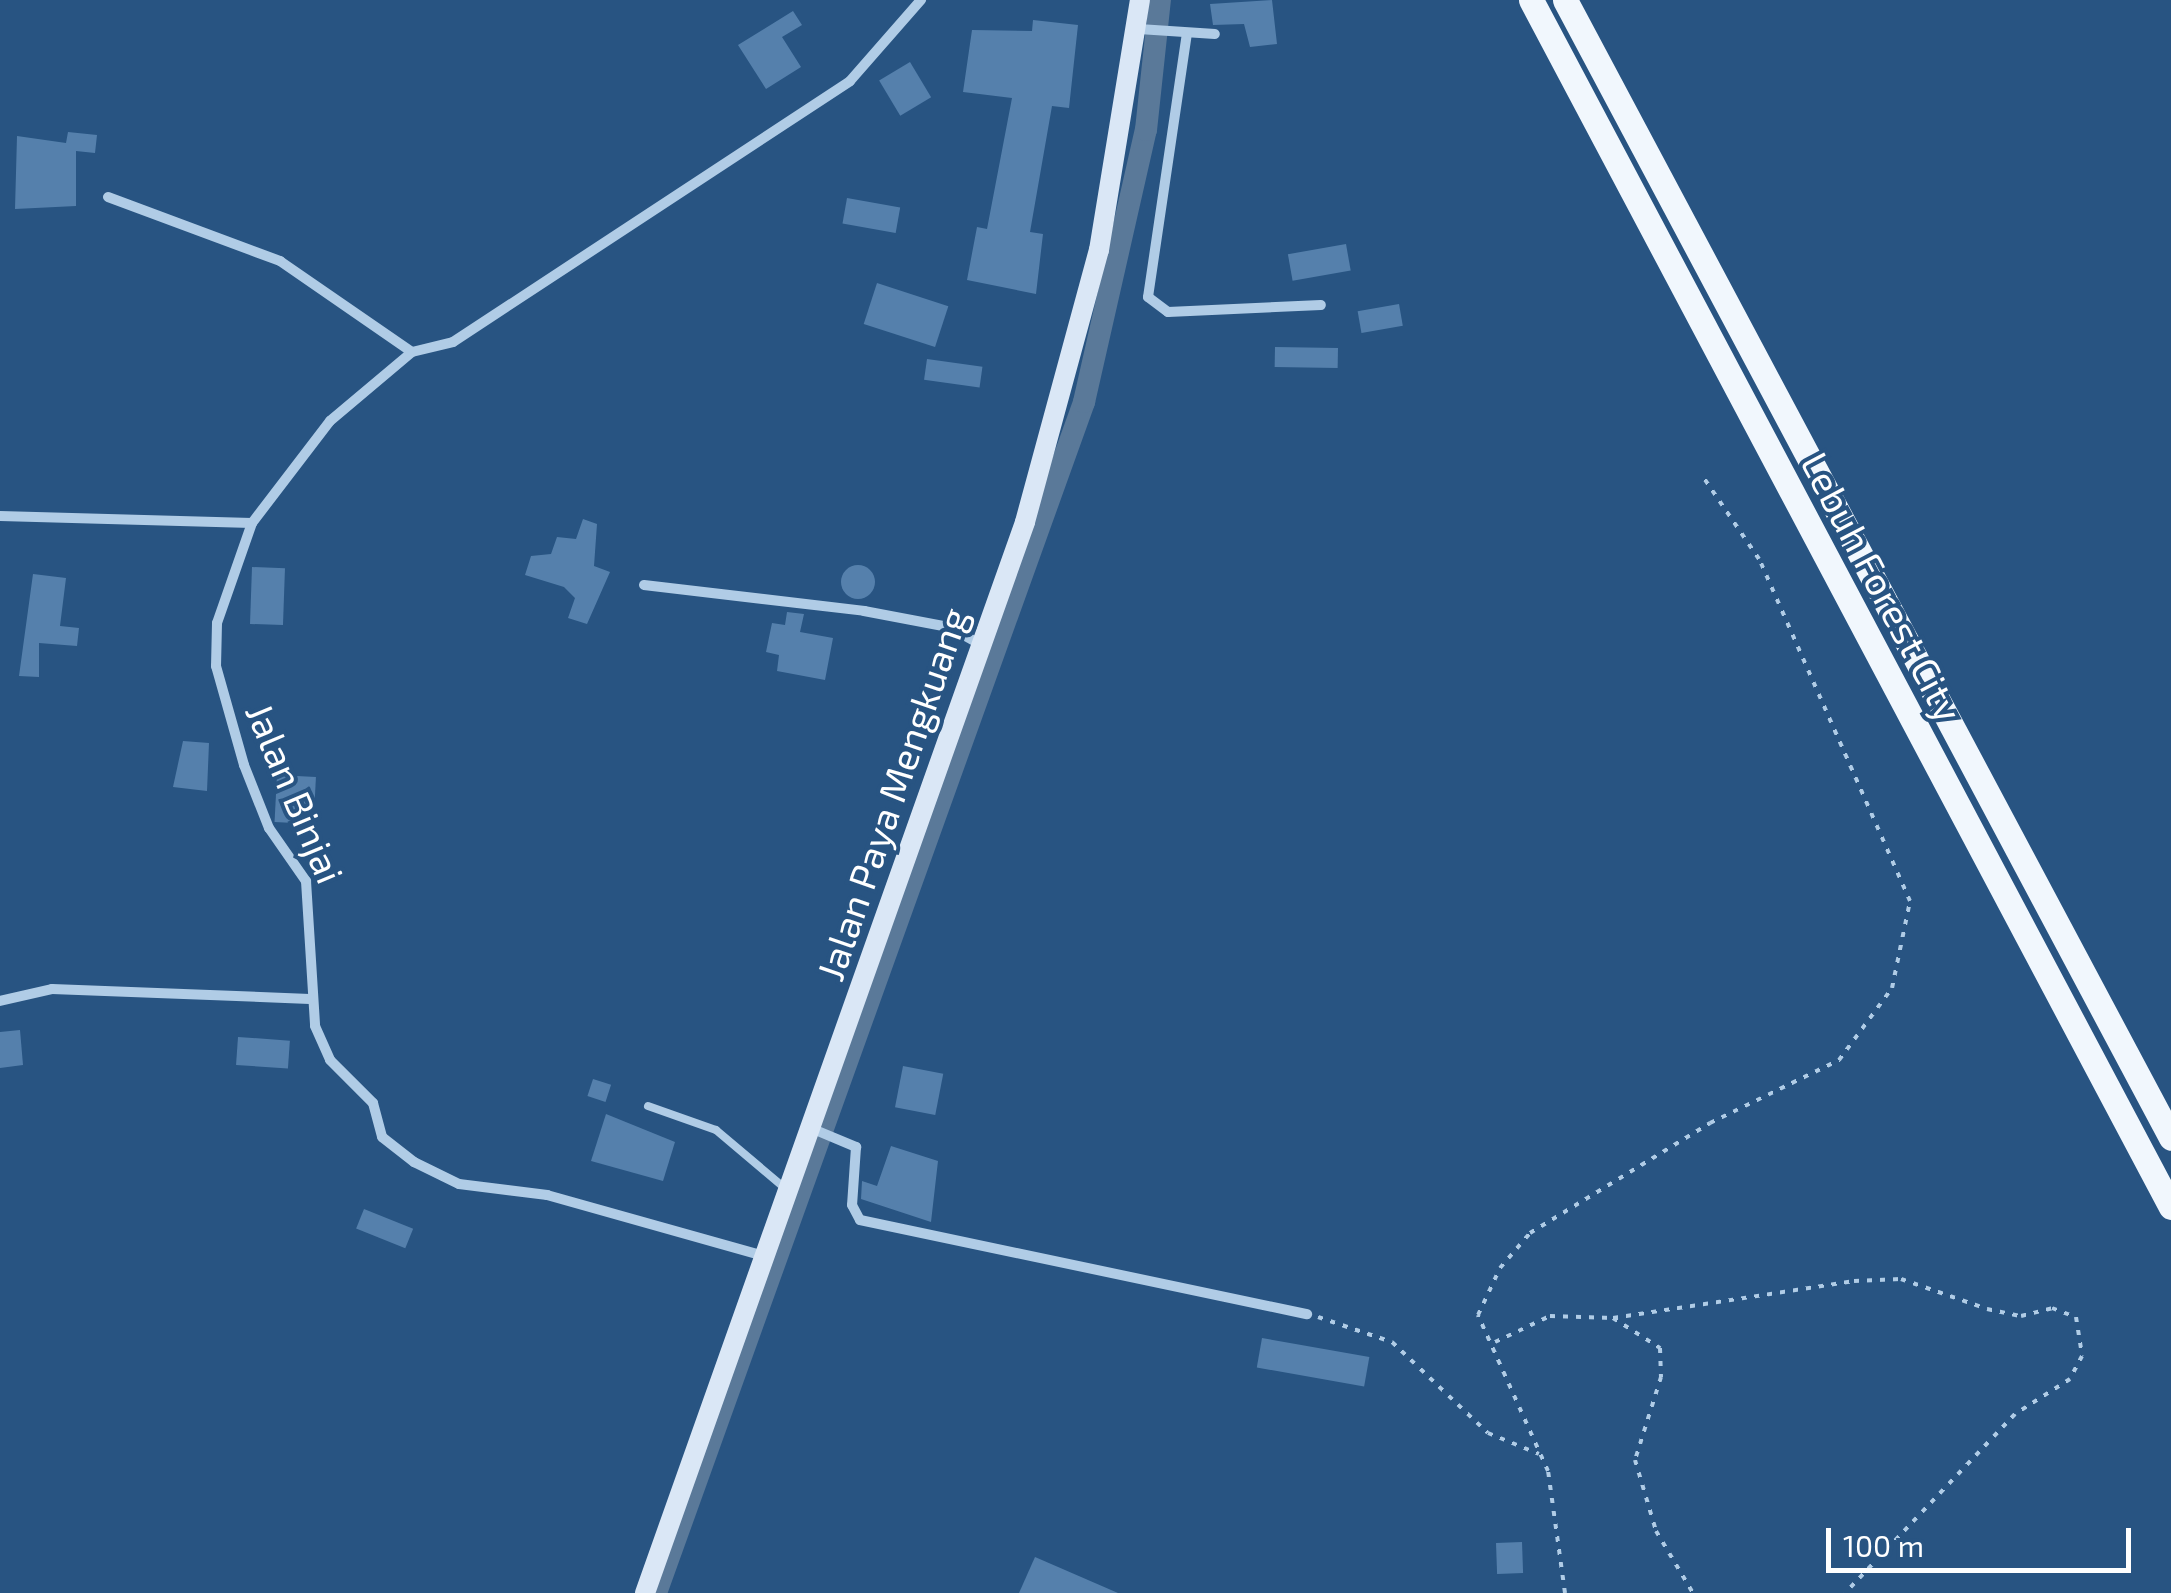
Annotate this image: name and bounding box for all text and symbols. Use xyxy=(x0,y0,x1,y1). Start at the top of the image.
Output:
street label: Lebuh Forest City xyxy=(1792,445,1972,729)
street label: Jalan Paya Mengkuang xyxy=(807,602,977,986)
street label: Jalan Binjai xyxy=(237,696,353,890)
scale bar xyxy=(1831,1508,2136,1570)
text: 100 m xyxy=(1843,1527,1924,1563)

